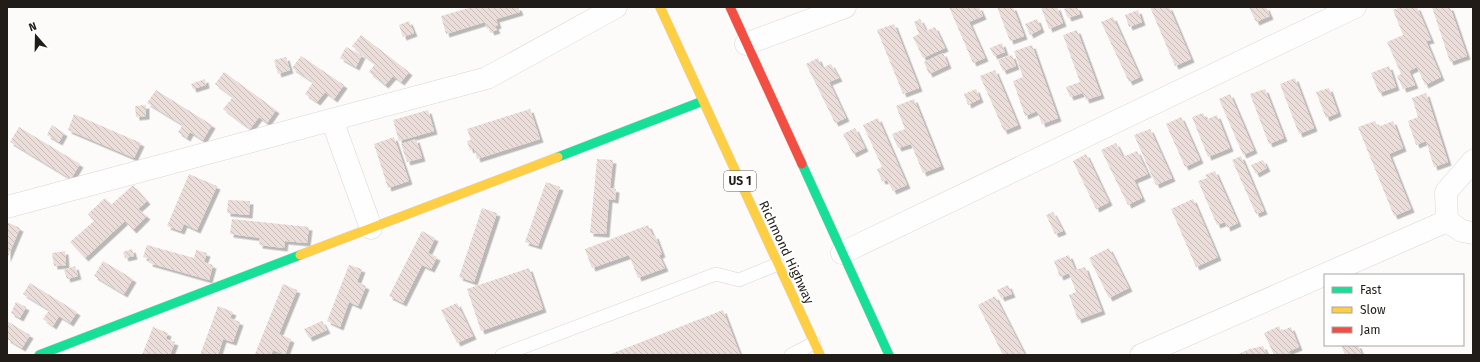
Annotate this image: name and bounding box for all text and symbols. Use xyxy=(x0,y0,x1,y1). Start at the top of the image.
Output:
north arrow xyxy=(16,16,56,56)
text: N xyxy=(27,20,38,34)
road number: US 1 xyxy=(724,171,756,191)
street label: Richmond Highway xyxy=(756,198,817,307)
legend xyxy=(1324,274,1464,346)
text: Fast xyxy=(1360,283,1382,297)
text: Slow xyxy=(1360,303,1386,317)
text: Jam xyxy=(1360,323,1380,337)

